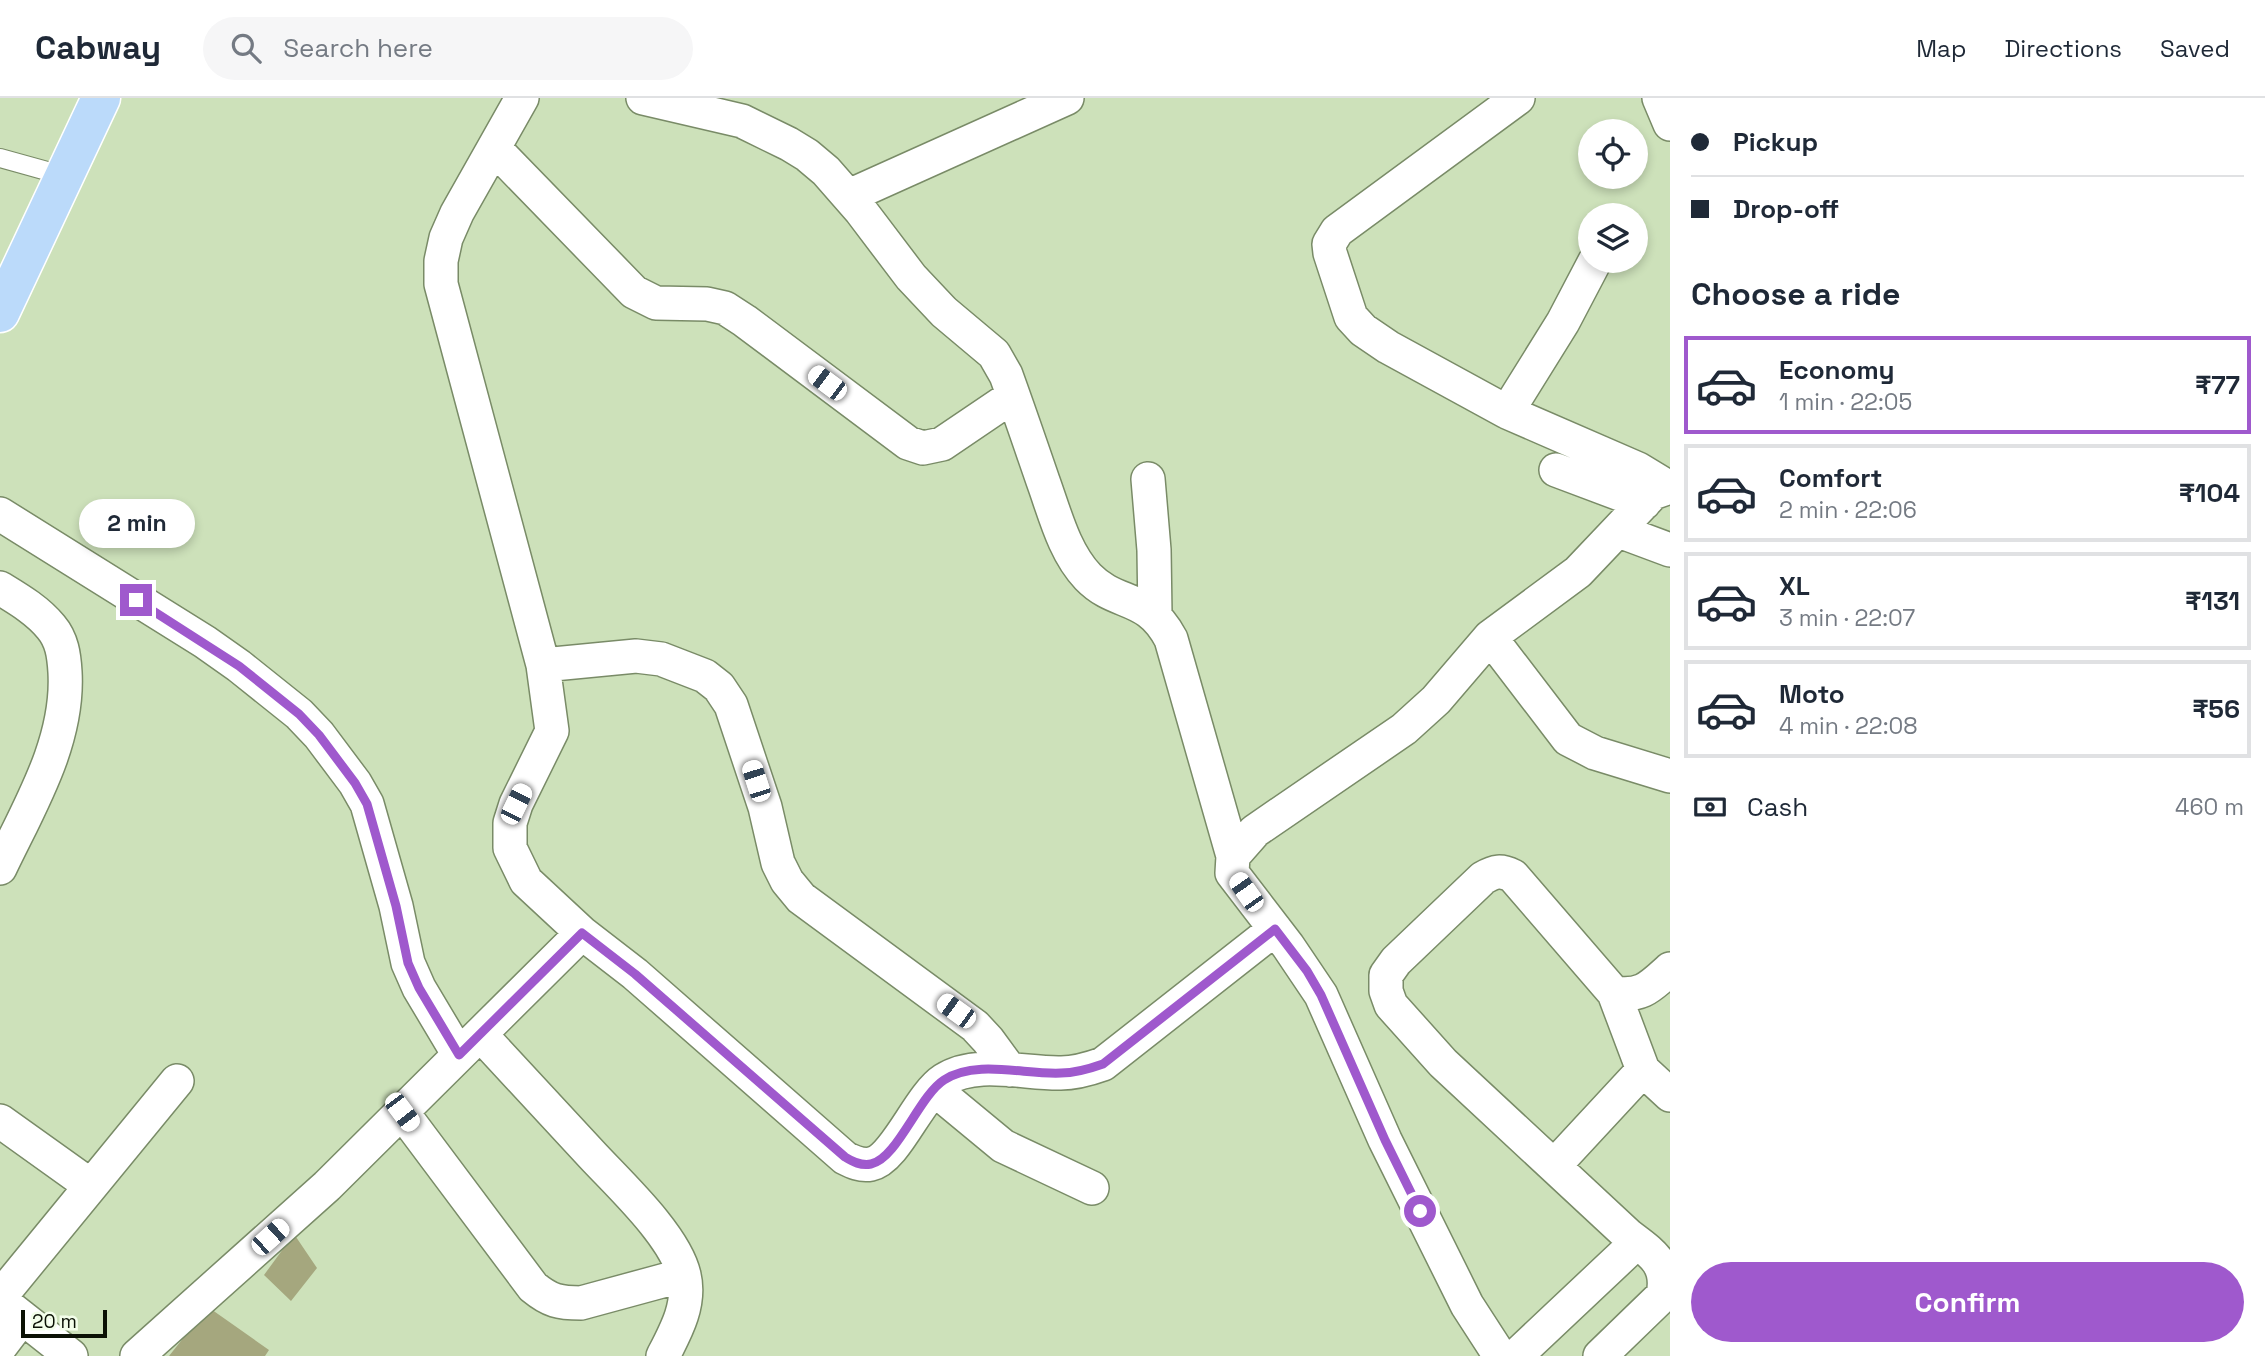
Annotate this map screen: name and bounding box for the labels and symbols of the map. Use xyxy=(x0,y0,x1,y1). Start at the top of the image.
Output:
car xyxy=(804,362,851,404)
callout: 2 min xyxy=(78,498,194,547)
route end xyxy=(120,584,152,616)
car xyxy=(740,758,773,804)
car xyxy=(498,781,535,827)
car xyxy=(1226,869,1267,915)
car xyxy=(933,990,980,1032)
car xyxy=(381,1089,424,1135)
route start xyxy=(1404,1195,1436,1227)
car xyxy=(248,1215,293,1259)
scale bar xyxy=(21,1307,107,1339)

